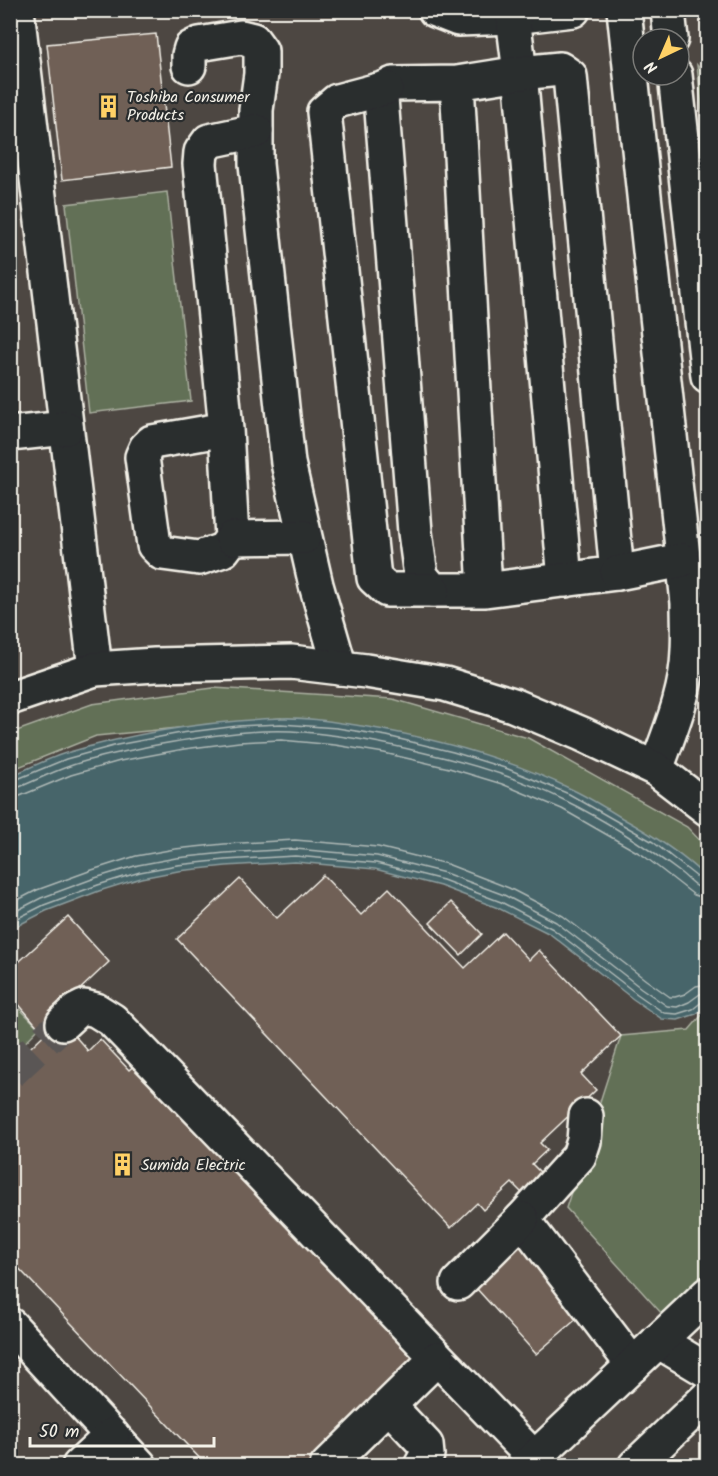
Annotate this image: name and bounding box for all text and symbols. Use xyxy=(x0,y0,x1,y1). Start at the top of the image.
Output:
north arrow xyxy=(631,27,691,87)
text: N xyxy=(639,54,664,79)
place label: Toshiba Consumer Products xyxy=(127,85,251,128)
building icon: Toshiba Consumer Products xyxy=(96,93,122,119)
building icon: Sumida Electric xyxy=(110,1152,136,1178)
place label: Sumida Electric xyxy=(141,1153,246,1178)
scale bar xyxy=(30,1410,214,1448)
text: 50 m xyxy=(39,1418,79,1447)

